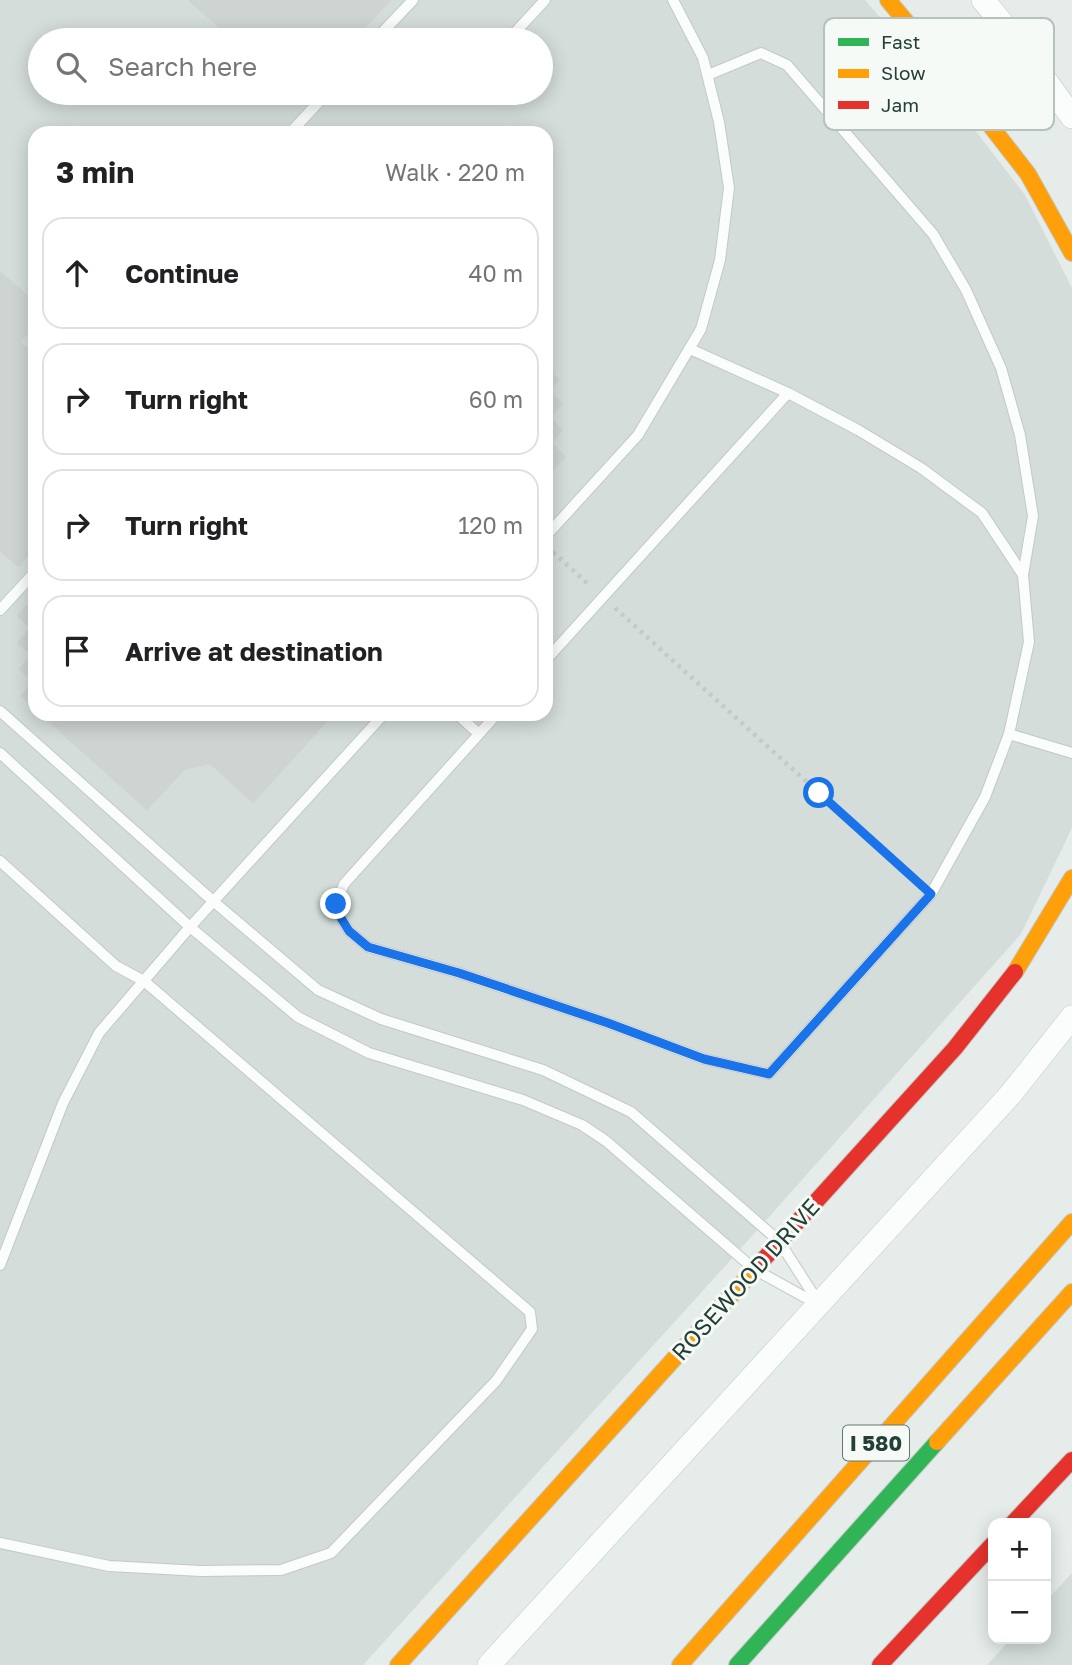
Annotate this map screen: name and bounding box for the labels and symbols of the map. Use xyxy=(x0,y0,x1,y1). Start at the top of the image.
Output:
legend xyxy=(824,18,1054,130)
text: Fast xyxy=(881,30,920,53)
text: Slow xyxy=(881,61,926,84)
text: Jam xyxy=(881,93,919,116)
route start xyxy=(803,777,834,808)
route end xyxy=(320,888,351,919)
street label: ROSEWOOD DRIVE xyxy=(665,1193,825,1365)
road number: I 580 xyxy=(843,1426,909,1460)

